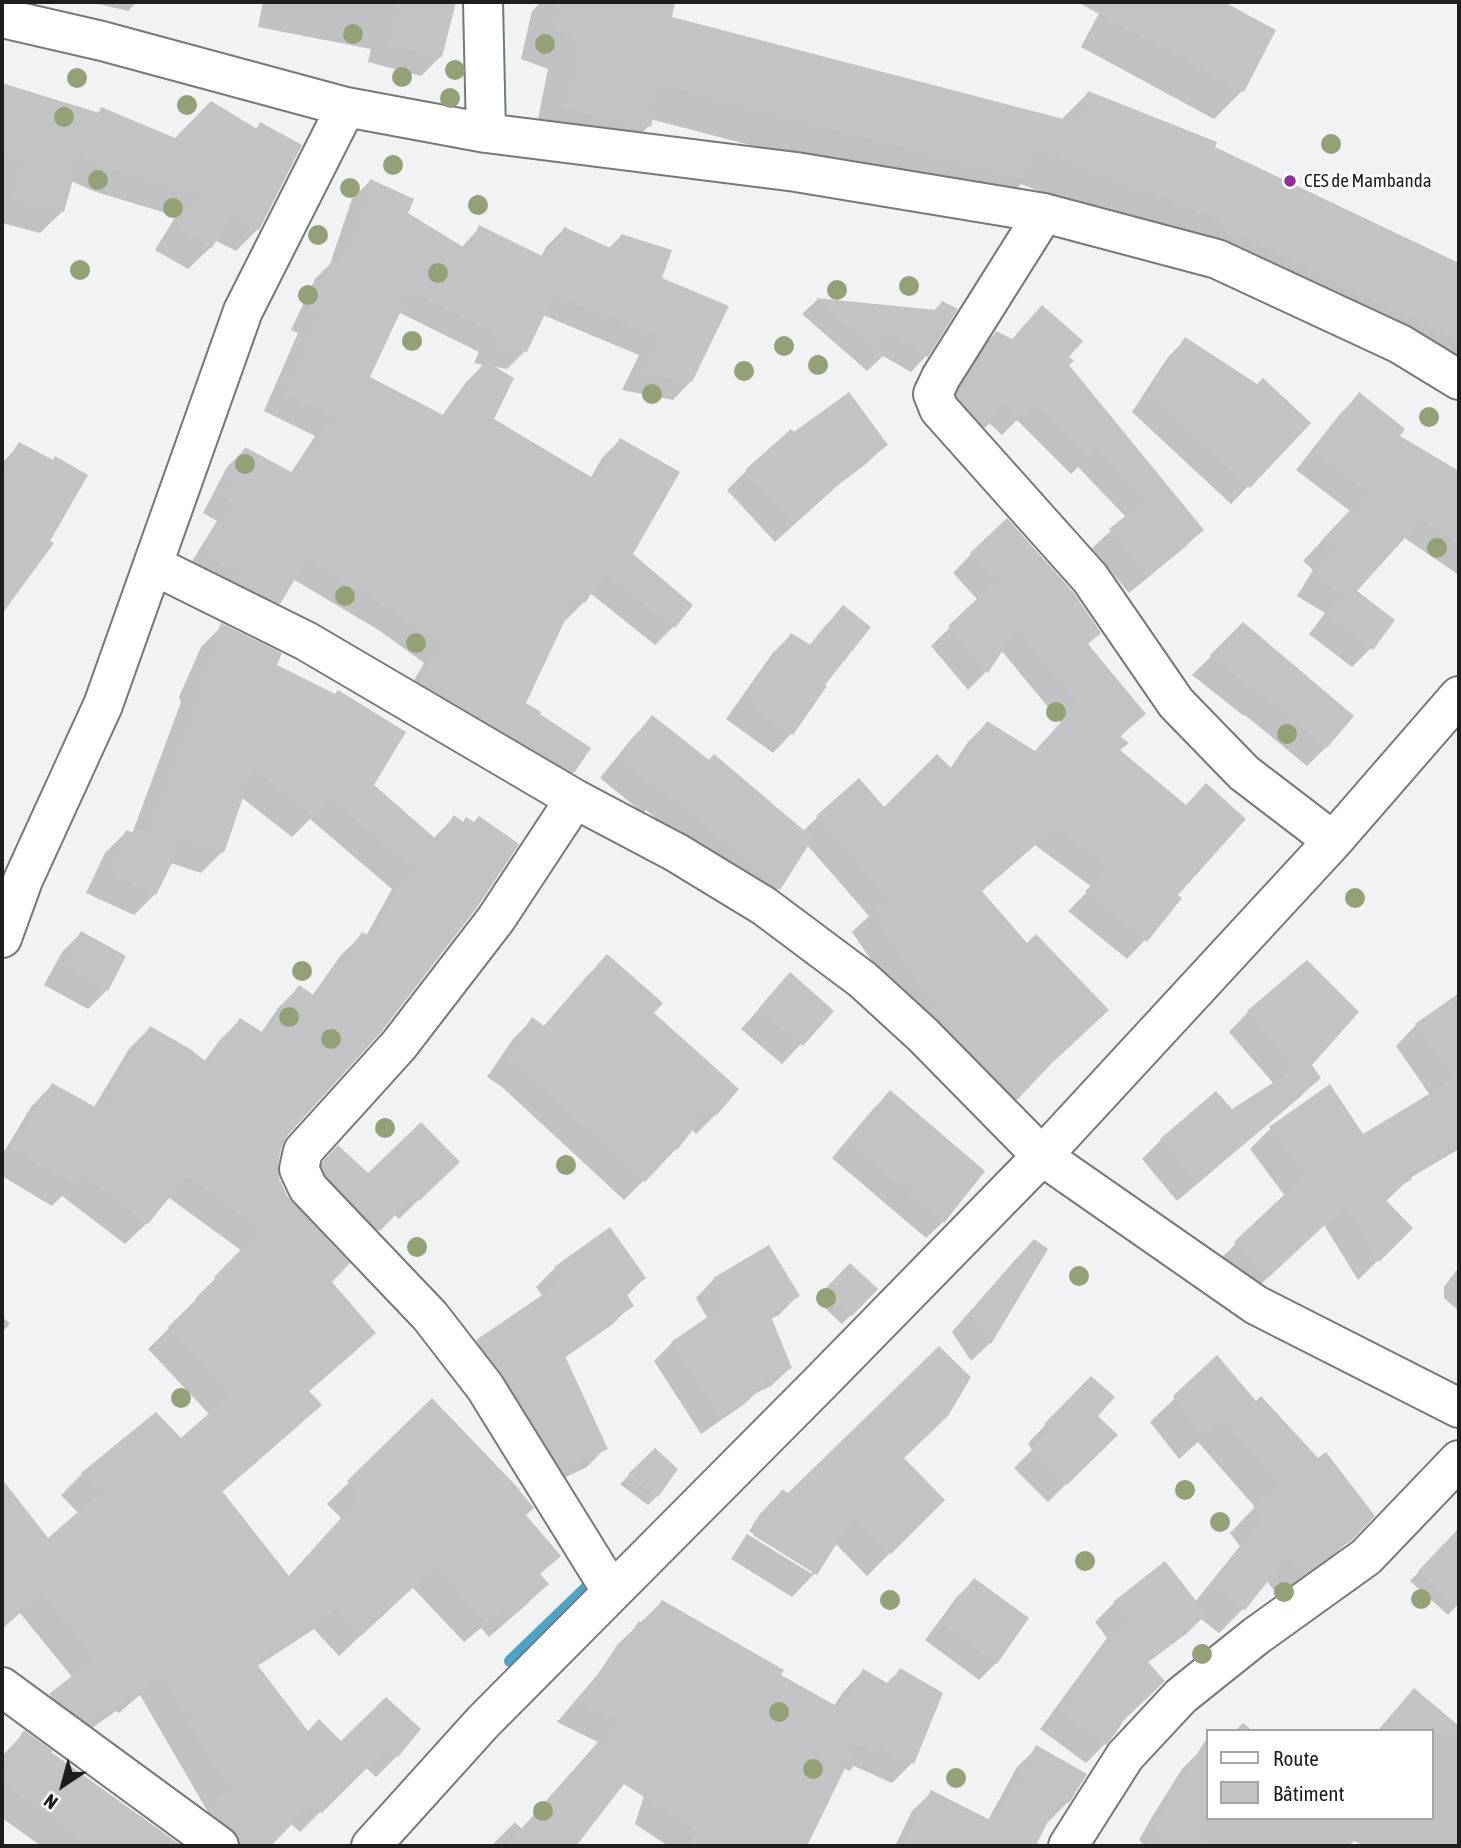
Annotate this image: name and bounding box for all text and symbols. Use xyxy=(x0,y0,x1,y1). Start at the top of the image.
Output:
place label: CES de Mambanda xyxy=(1304,170,1432,192)
marker: CES de Mambanda xyxy=(1282,173,1298,189)
legend xyxy=(1206,1729,1433,1820)
text: Route xyxy=(1273,1746,1319,1770)
north arrow xyxy=(28,1750,98,1820)
text: Bâtiment xyxy=(1273,1781,1344,1805)
text: N xyxy=(40,1790,62,1814)

